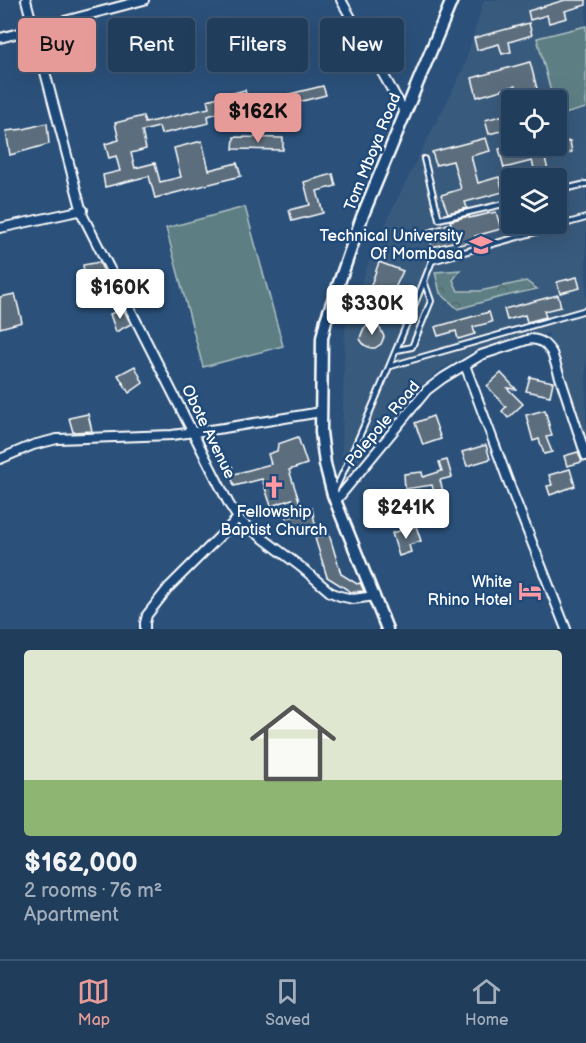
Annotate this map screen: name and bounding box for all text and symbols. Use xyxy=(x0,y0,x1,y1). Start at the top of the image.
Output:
chip: Buy xyxy=(18,18,96,72)
chip: Rent xyxy=(108,18,195,72)
chip: Filters xyxy=(207,18,308,72)
chip: New xyxy=(320,18,404,72)
street label: Tom Mboya Road xyxy=(341,90,405,214)
map controls xyxy=(501,90,567,234)
button: locate xyxy=(501,90,567,156)
pin: $162K xyxy=(216,93,300,144)
text: $162K xyxy=(228,100,288,124)
button: layers xyxy=(501,168,567,234)
place label: Technical University Of Mombasa xyxy=(319,227,464,264)
school or university icon: Technical University Of Mombasa xyxy=(468,232,494,258)
pin: $160K xyxy=(78,269,162,320)
text: $160K xyxy=(90,276,150,300)
pin: $330K xyxy=(330,285,414,336)
text: $330K xyxy=(341,292,403,316)
street label: Polepole Road xyxy=(342,377,424,471)
street label: Obote Avenue xyxy=(177,382,239,482)
church icon: Fellowship Baptist Church xyxy=(261,474,287,500)
pin: $241K xyxy=(364,489,448,540)
text: $241K xyxy=(377,496,435,520)
place label: Fellowship Baptist Church xyxy=(221,503,328,540)
place label: White Rhino Hotel xyxy=(428,573,513,610)
hotel icon: White Rhino Hotel xyxy=(517,578,543,604)
icon: home xyxy=(239,689,347,797)
text: $162,000 xyxy=(24,848,138,879)
text: 2 rooms · 76 m² xyxy=(24,879,162,903)
text: Apartment xyxy=(24,903,119,927)
tab: Map xyxy=(77,975,110,1030)
tab: Saved xyxy=(265,975,310,1030)
tab: Home xyxy=(465,975,509,1030)

